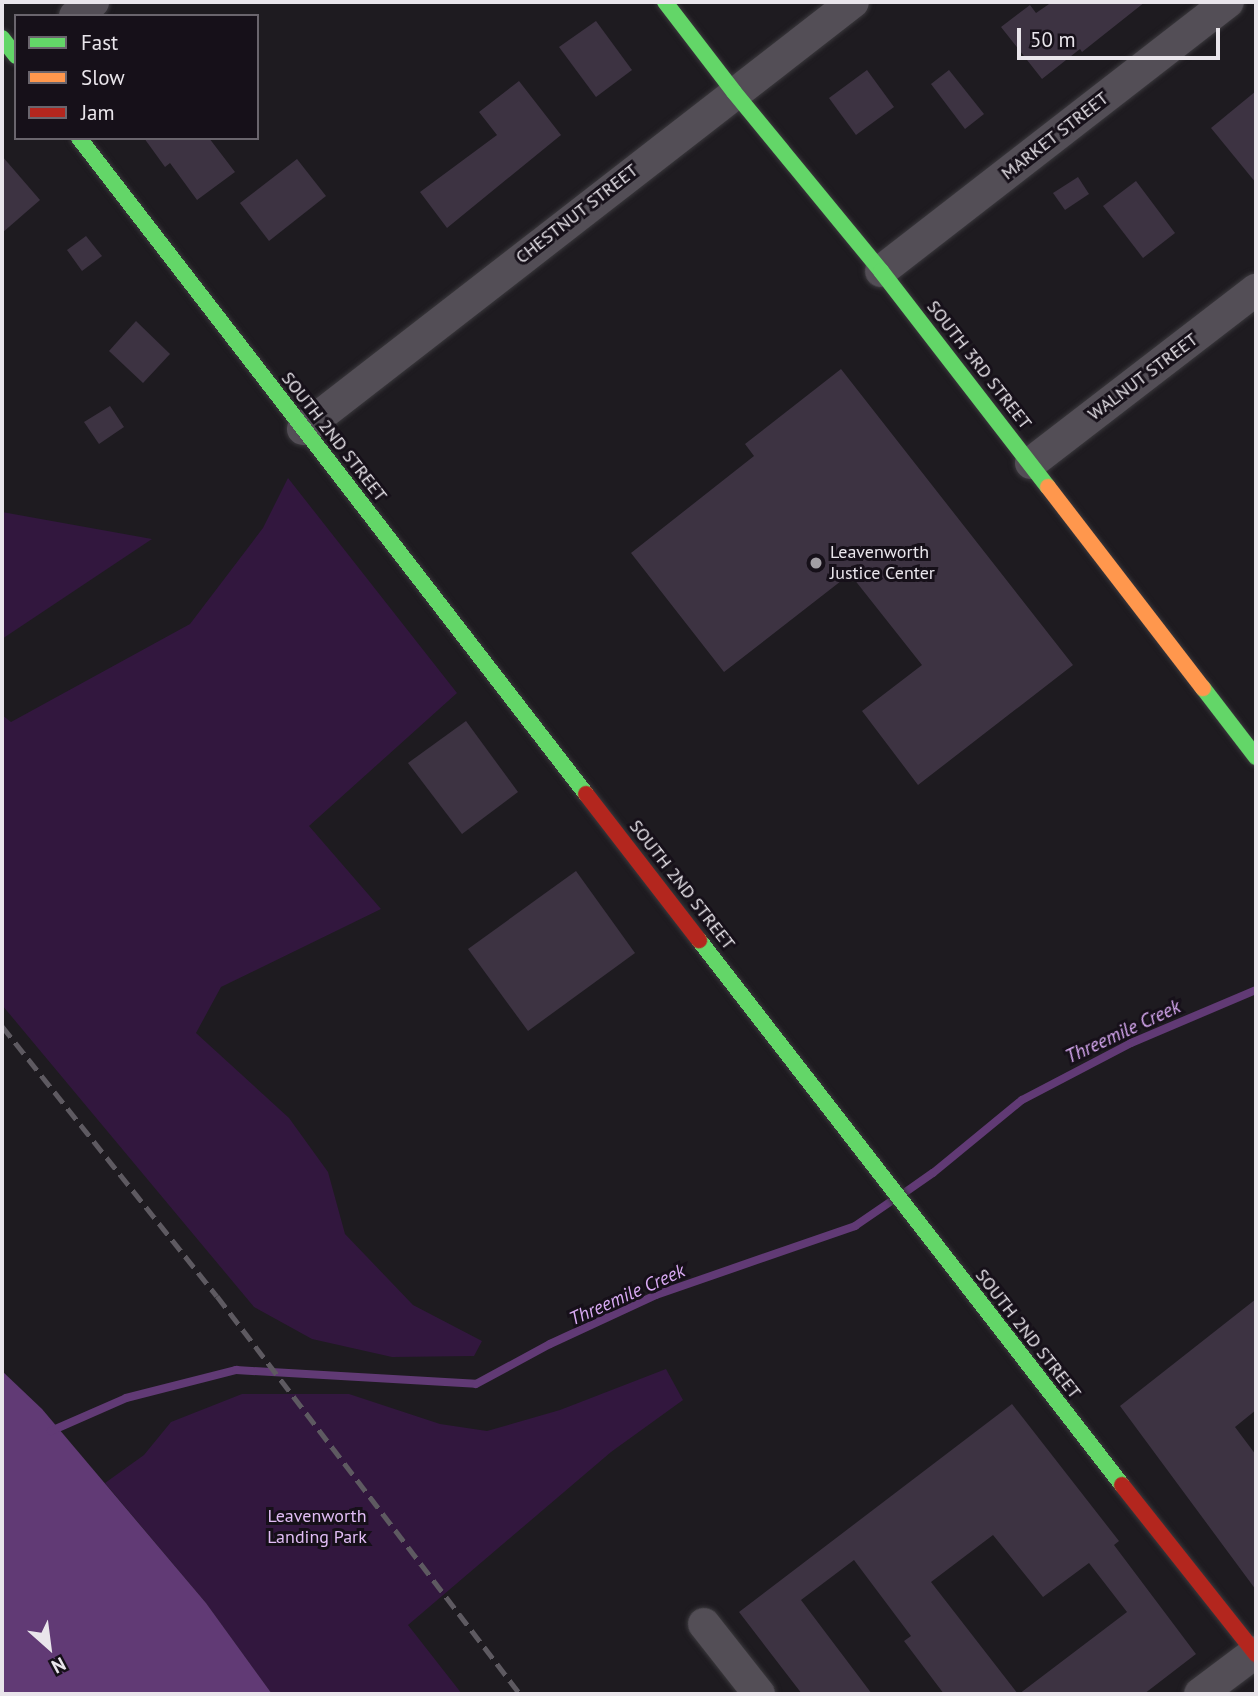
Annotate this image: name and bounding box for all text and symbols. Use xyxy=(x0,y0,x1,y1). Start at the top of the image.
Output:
legend xyxy=(14,14,259,140)
scale bar xyxy=(1020,14,1223,58)
text: 50 m xyxy=(1030,26,1076,53)
text: Fast xyxy=(81,29,118,56)
text: Slow xyxy=(81,64,125,91)
street label: MARKET STREET xyxy=(997,87,1113,185)
text: Jam xyxy=(81,99,115,126)
street label: CHESTNUT STREET xyxy=(511,159,643,269)
street label: SOUTH 3RD STREET xyxy=(922,296,1036,434)
street label: WALNUT STREET xyxy=(1084,329,1202,425)
street label: SOUTH 2ND STREET xyxy=(277,368,391,506)
place label: Leavenworth Justice Center xyxy=(830,542,935,584)
marker: Leavenworth Justice Center xyxy=(808,555,824,571)
street label: SOUTH 2ND STREET xyxy=(625,816,739,954)
water label: Threemile Creek xyxy=(1062,995,1184,1069)
water label: Threemile Creek xyxy=(566,1259,688,1331)
street label: SOUTH 2ND STREET xyxy=(971,1265,1085,1403)
park label: Leavenworth Landing Park xyxy=(267,1506,367,1548)
north arrow xyxy=(14,1612,84,1682)
text: N xyxy=(48,1652,70,1679)

